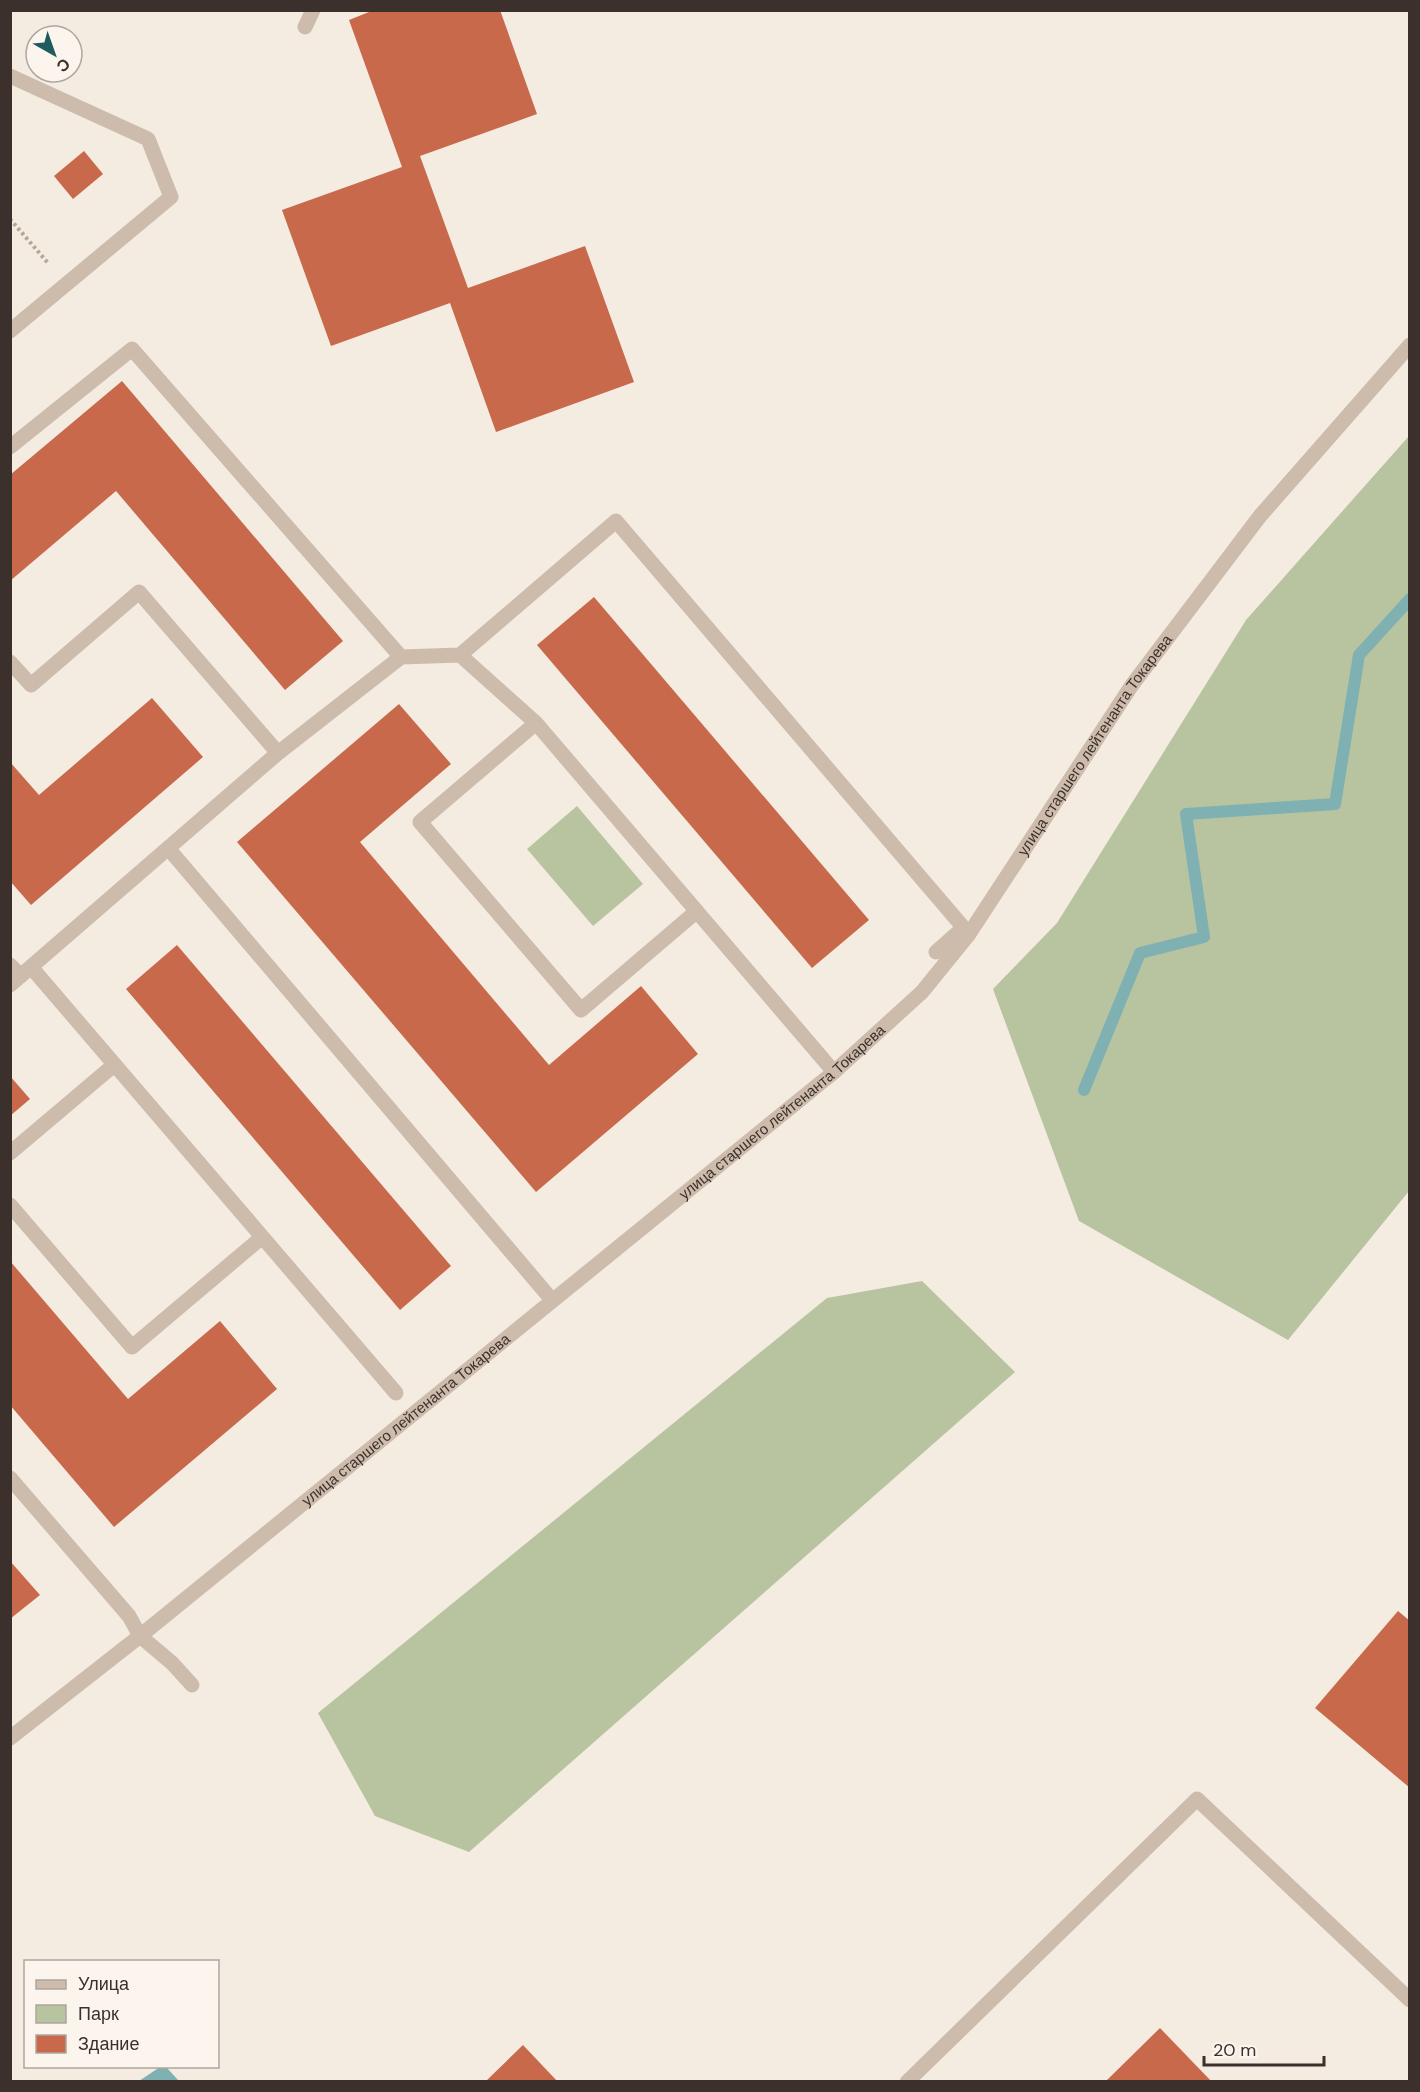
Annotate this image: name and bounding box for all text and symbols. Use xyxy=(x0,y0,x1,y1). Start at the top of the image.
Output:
north arrow xyxy=(24,24,84,84)
text: С xyxy=(52,53,74,77)
street label: улица старшего лейтенанта Токарева xyxy=(1013,630,1177,860)
street label: улица старшего лейтенанта Токарева xyxy=(675,1020,890,1204)
street label: улица старшего лейтенанта Токарева xyxy=(298,1329,515,1511)
legend xyxy=(24,1960,219,2068)
text: Улица xyxy=(78,1972,130,1996)
text: Парк xyxy=(78,2002,119,2026)
scale bar xyxy=(1204,2029,1324,2067)
text: Здание xyxy=(78,2032,139,2056)
text: 20 m xyxy=(1213,2038,1256,2062)

